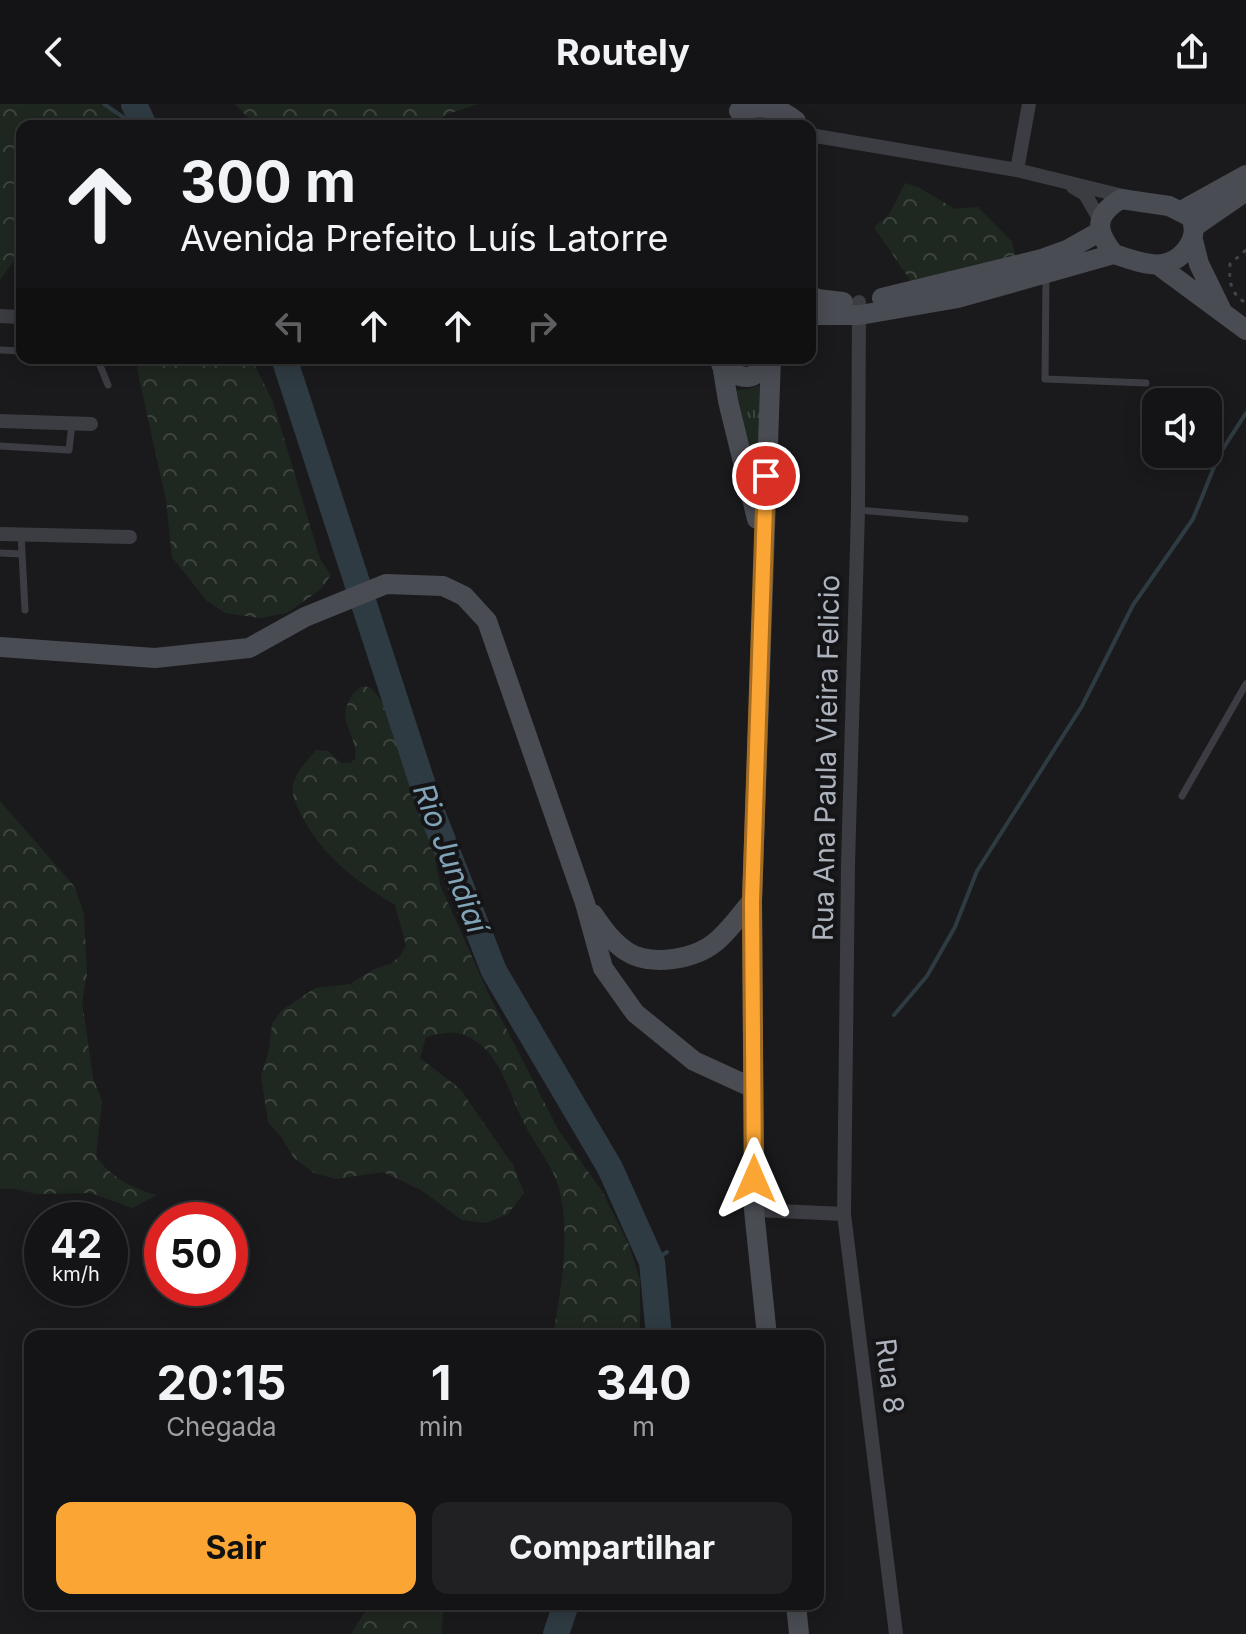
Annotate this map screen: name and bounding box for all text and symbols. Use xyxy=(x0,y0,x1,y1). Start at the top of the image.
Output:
icon: back xyxy=(32,30,76,74)
text: Routely xyxy=(556,30,690,74)
icon: share xyxy=(1170,30,1214,74)
text: 300 m xyxy=(180,148,356,216)
icon: ahead xyxy=(48,152,152,256)
text: Avenida Prefeito Luís Latorre xyxy=(180,216,668,260)
icon: left xyxy=(268,304,312,348)
icon: ahead xyxy=(352,304,396,348)
icon: ahead xyxy=(436,304,480,348)
icon: right xyxy=(520,304,564,348)
map controls xyxy=(1142,388,1222,468)
button: sound xyxy=(1142,388,1222,468)
pin xyxy=(732,442,800,510)
icon: arrive xyxy=(744,454,788,498)
street label: Rua Ana Paula Vieira Felicio xyxy=(806,575,846,941)
water label: Rio Jundiaí xyxy=(406,778,497,940)
position arrow xyxy=(712,1137,796,1221)
speed limit sign: 50 xyxy=(144,1202,248,1306)
text: 42 xyxy=(50,1219,102,1268)
text: km/h xyxy=(52,1262,100,1286)
street label: Rua 8 xyxy=(869,1336,911,1416)
text: 20:15 xyxy=(156,1353,286,1412)
text: 1 xyxy=(431,1353,451,1412)
text: 340 xyxy=(596,1353,692,1412)
text: Chegada xyxy=(166,1411,277,1442)
text: min xyxy=(419,1411,463,1442)
text: m xyxy=(632,1411,655,1442)
button: Sair xyxy=(56,1502,416,1594)
button: Compartilhar xyxy=(432,1502,792,1594)

